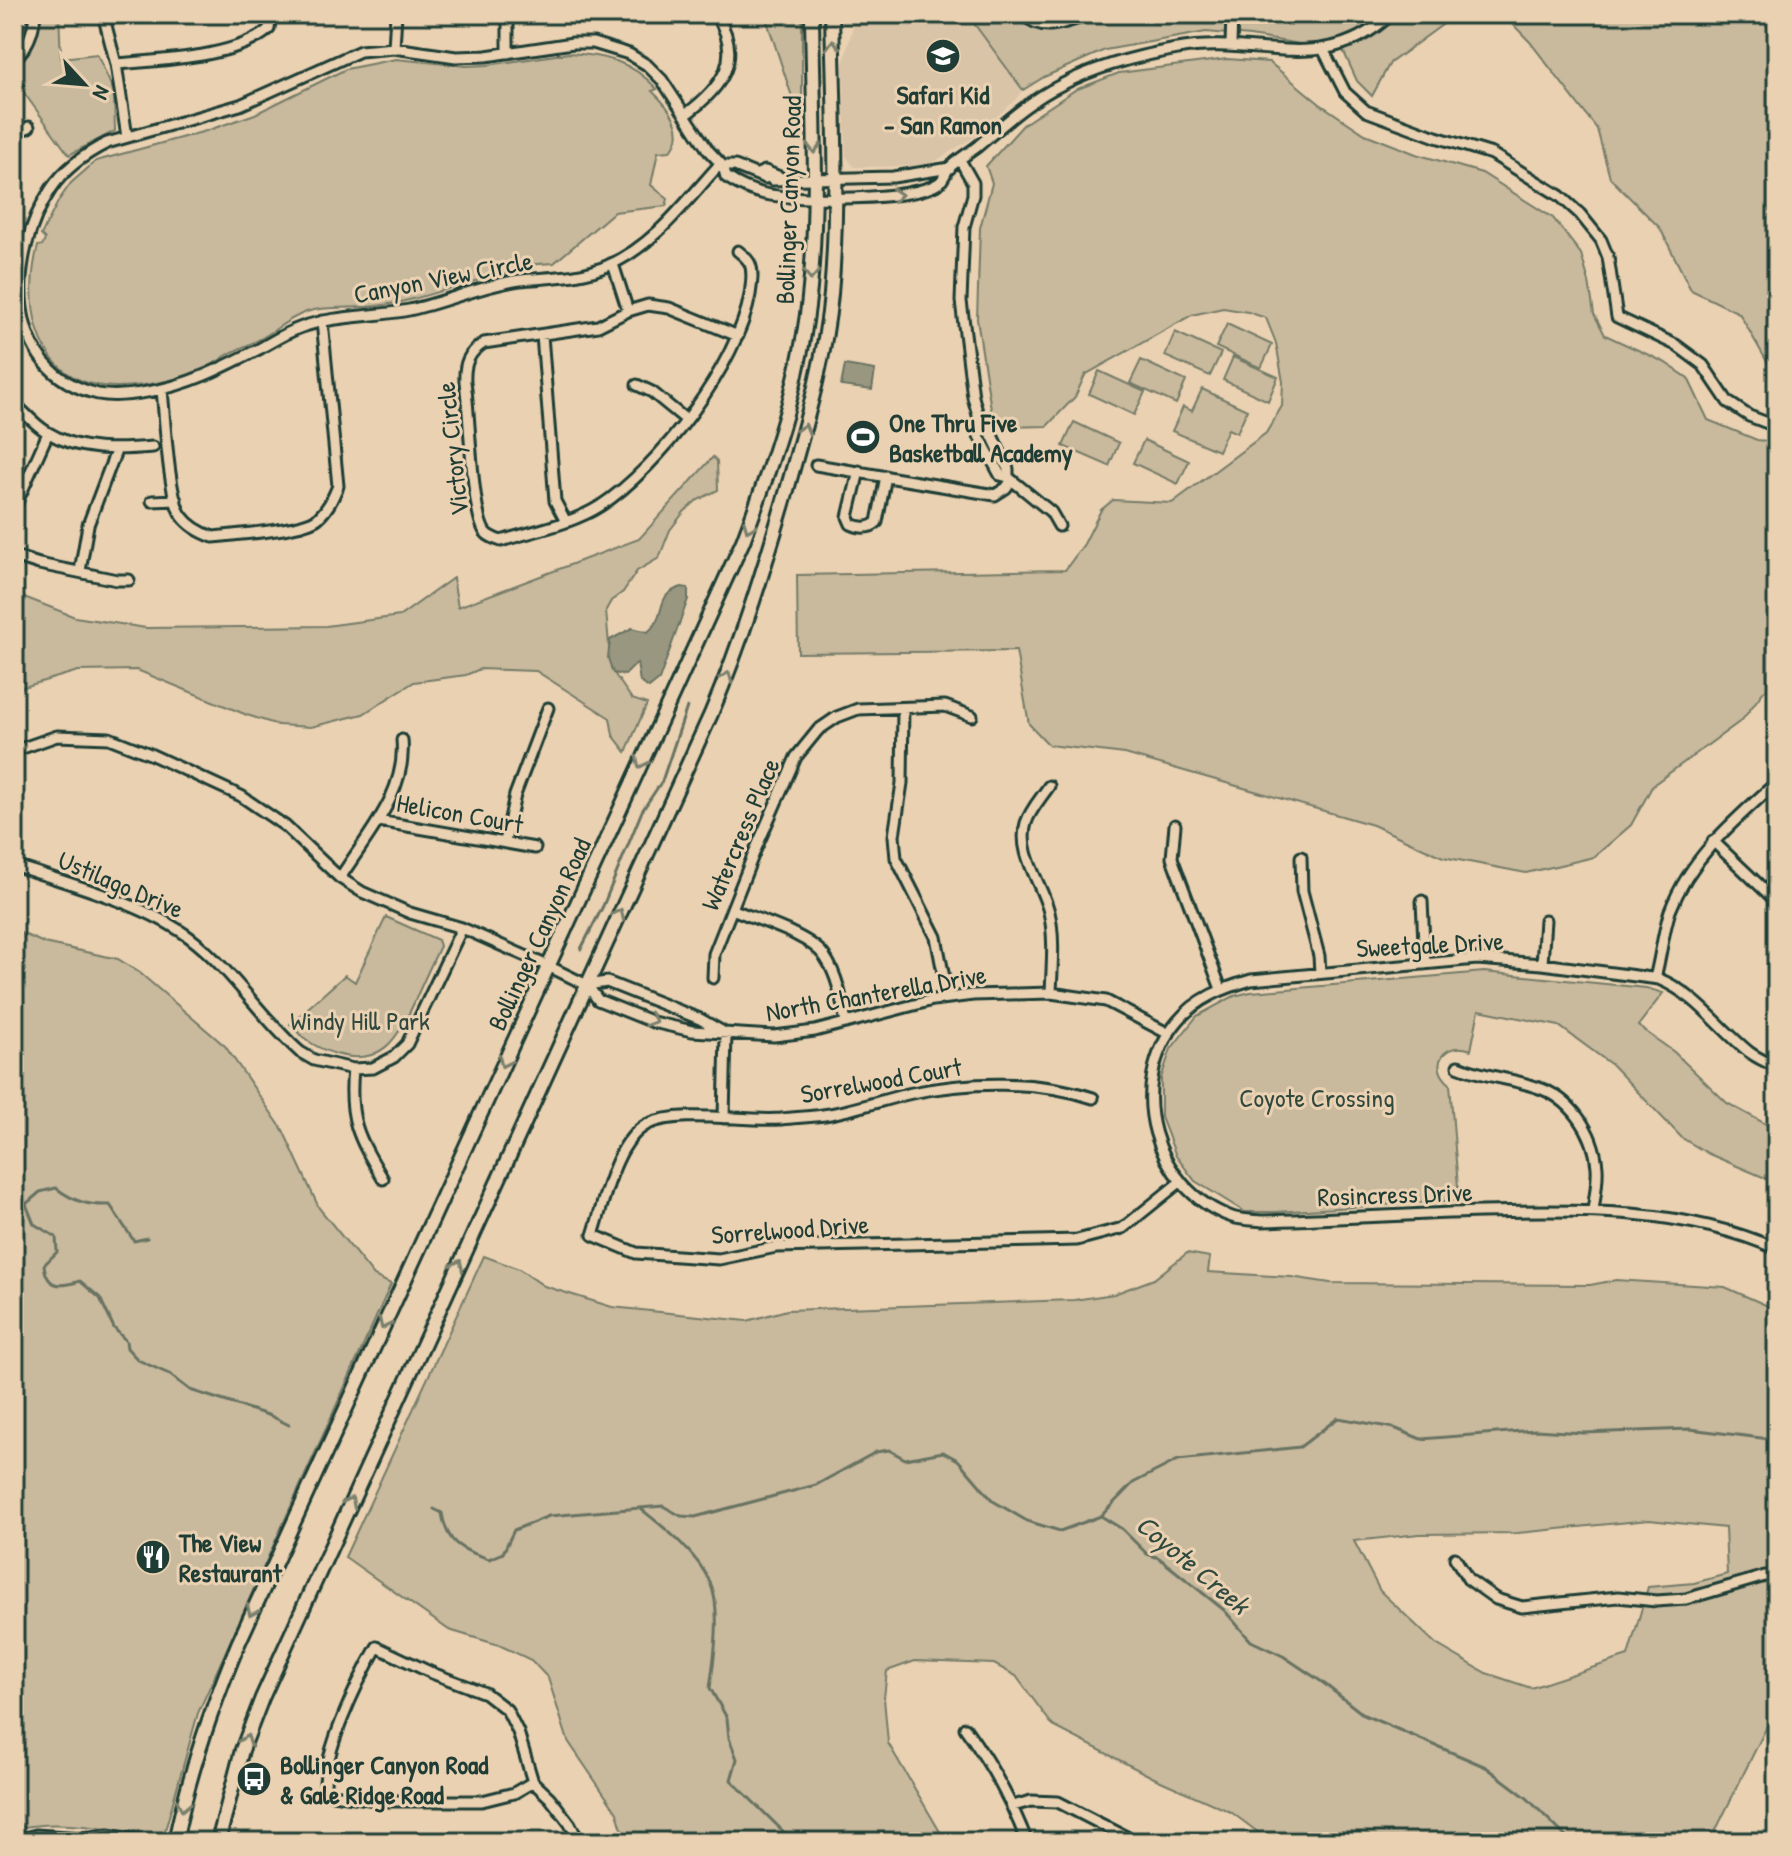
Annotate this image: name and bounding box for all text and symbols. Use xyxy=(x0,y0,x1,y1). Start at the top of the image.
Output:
school or university icon: Safari Kid - San Ramon xyxy=(924,37,962,75)
one-way arrow xyxy=(824,38,841,51)
north arrow xyxy=(44,44,124,124)
place label: Safari Kid - San Ramon xyxy=(884,77,1002,142)
text: N xyxy=(86,81,118,105)
street label: Bollinger Canyon Road xyxy=(767,95,809,305)
one-way arrow xyxy=(805,142,823,155)
one-way arrow xyxy=(891,186,904,203)
street label: Canyon View Circle xyxy=(351,242,535,312)
one-way arrow xyxy=(803,269,820,282)
street label: Victory Circle xyxy=(428,380,476,518)
place label: One Thru Five Basketball Academy xyxy=(889,405,1073,471)
sports icon: One Thru Five Basketball Academy xyxy=(844,418,882,456)
one-way arrow xyxy=(795,423,811,437)
one-way arrow xyxy=(742,519,758,533)
one-way arrow xyxy=(717,671,733,685)
street label: Watercress Place xyxy=(692,753,788,915)
one-way arrow xyxy=(635,755,651,770)
street label: Helicon Court xyxy=(394,785,527,841)
street label: Bollinger Canyon Road xyxy=(479,832,599,1036)
street label: Ustilago Drive xyxy=(53,842,189,926)
one-way arrow xyxy=(609,908,625,922)
street label: Sweetgale Drive xyxy=(1355,923,1505,965)
street label: North Chanterella Drive xyxy=(763,956,989,1030)
park label: Windy Hill Park xyxy=(290,1003,430,1038)
one-way arrow xyxy=(644,1011,658,1027)
street label: Sorrelwood Court xyxy=(798,1048,965,1111)
one-way arrow xyxy=(498,1054,514,1069)
park label: Coyote Crossing xyxy=(1239,1080,1395,1115)
street label: Rosincress Drive xyxy=(1317,1174,1473,1214)
street label: Sorrelwood Drive xyxy=(710,1206,870,1252)
one-way arrow xyxy=(449,1259,465,1274)
one-way arrow xyxy=(378,1316,394,1331)
one-way arrow xyxy=(340,1495,356,1510)
water label: Coyote Creek xyxy=(1128,1505,1260,1624)
place label: The View Restaurant xyxy=(178,1525,283,1590)
restaurant icon: The View Restaurant xyxy=(134,1538,172,1576)
one-way arrow xyxy=(246,1603,262,1618)
one-way arrow xyxy=(236,1734,253,1748)
place label: Bollinger Canyon Road & Gale Ridge Road xyxy=(280,1747,489,1813)
bus stop icon: Bollinger Canyon Road & Gale Ridge Road xyxy=(235,1760,273,1798)
one-way arrow xyxy=(175,1798,192,1812)

